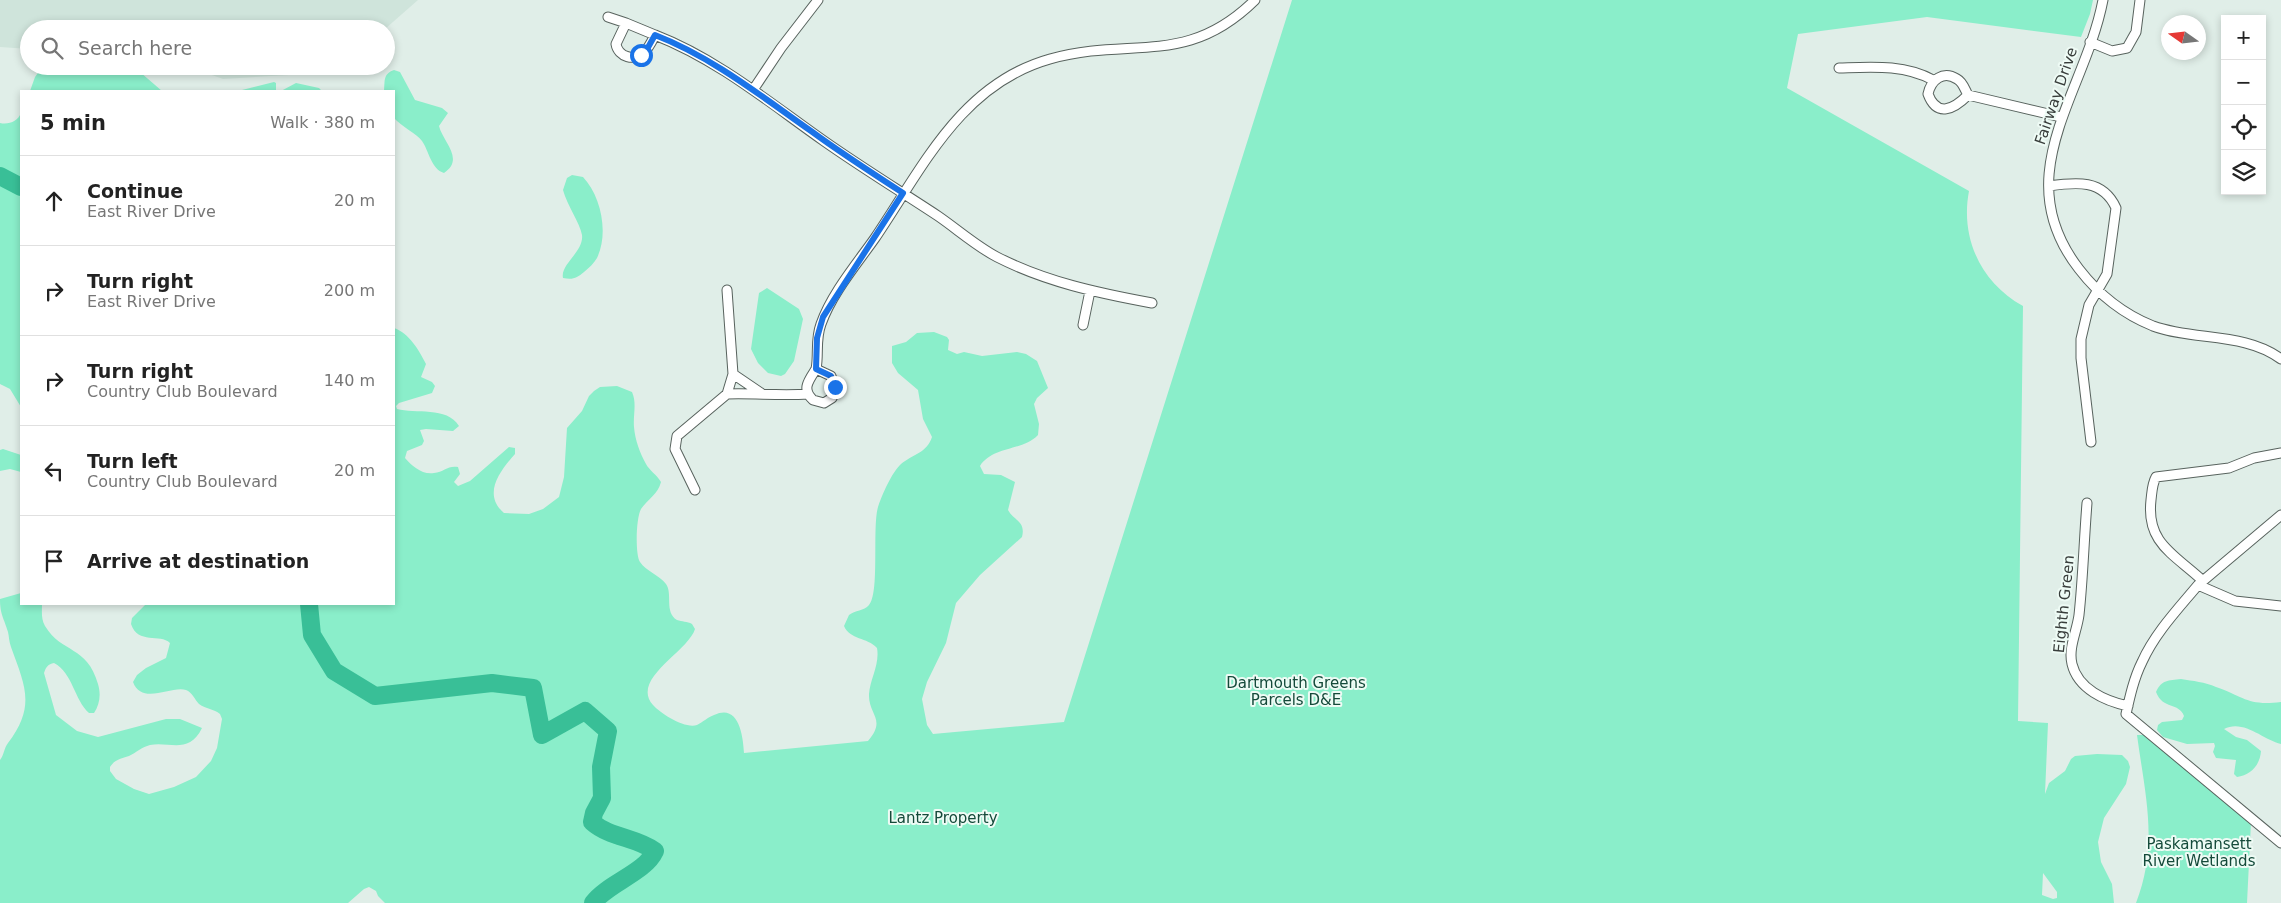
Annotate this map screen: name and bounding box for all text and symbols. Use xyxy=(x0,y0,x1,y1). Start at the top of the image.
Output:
north arrow xyxy=(2161,15,2206,60)
map controls xyxy=(2221,15,2266,195)
button: + xyxy=(2221,15,2266,60)
search box xyxy=(20,20,395,75)
icon: search xyxy=(38,34,66,62)
text: Search here xyxy=(78,37,192,59)
route start xyxy=(630,44,653,67)
street label: Fairway Drive xyxy=(2031,45,2081,147)
button: − xyxy=(2221,60,2266,105)
button: locate xyxy=(2221,105,2266,150)
text: 5 min xyxy=(40,111,106,135)
text: Walk · 380 m xyxy=(270,113,375,132)
button: layers xyxy=(2221,150,2266,195)
text: Continue xyxy=(87,180,183,202)
icon: ahead xyxy=(40,187,68,215)
text: 20 m xyxy=(334,191,375,210)
text: East River Drive xyxy=(87,202,216,221)
text: Turn right xyxy=(87,270,193,292)
icon: right xyxy=(40,277,68,305)
text: 200 m xyxy=(324,281,375,300)
text: East River Drive xyxy=(87,292,216,311)
text: Turn right xyxy=(87,360,193,382)
icon: right xyxy=(40,367,68,395)
text: 140 m xyxy=(324,371,375,390)
route end xyxy=(824,376,847,399)
text: Country Club Boulevard xyxy=(87,382,278,401)
text: Turn left xyxy=(87,450,178,472)
icon: left xyxy=(40,457,68,485)
text: 20 m xyxy=(334,461,375,480)
text: Country Club Boulevard xyxy=(87,472,278,491)
icon: arrive xyxy=(40,547,68,575)
text: Arrive at destination xyxy=(87,550,309,572)
street label: Eighth Green xyxy=(2050,554,2078,654)
park label: Dartmouth Greens Parcels D&E xyxy=(1226,674,1366,709)
park label: Lantz Property xyxy=(888,809,998,827)
park label: Paskamansett River Wetlands xyxy=(2143,835,2256,870)

